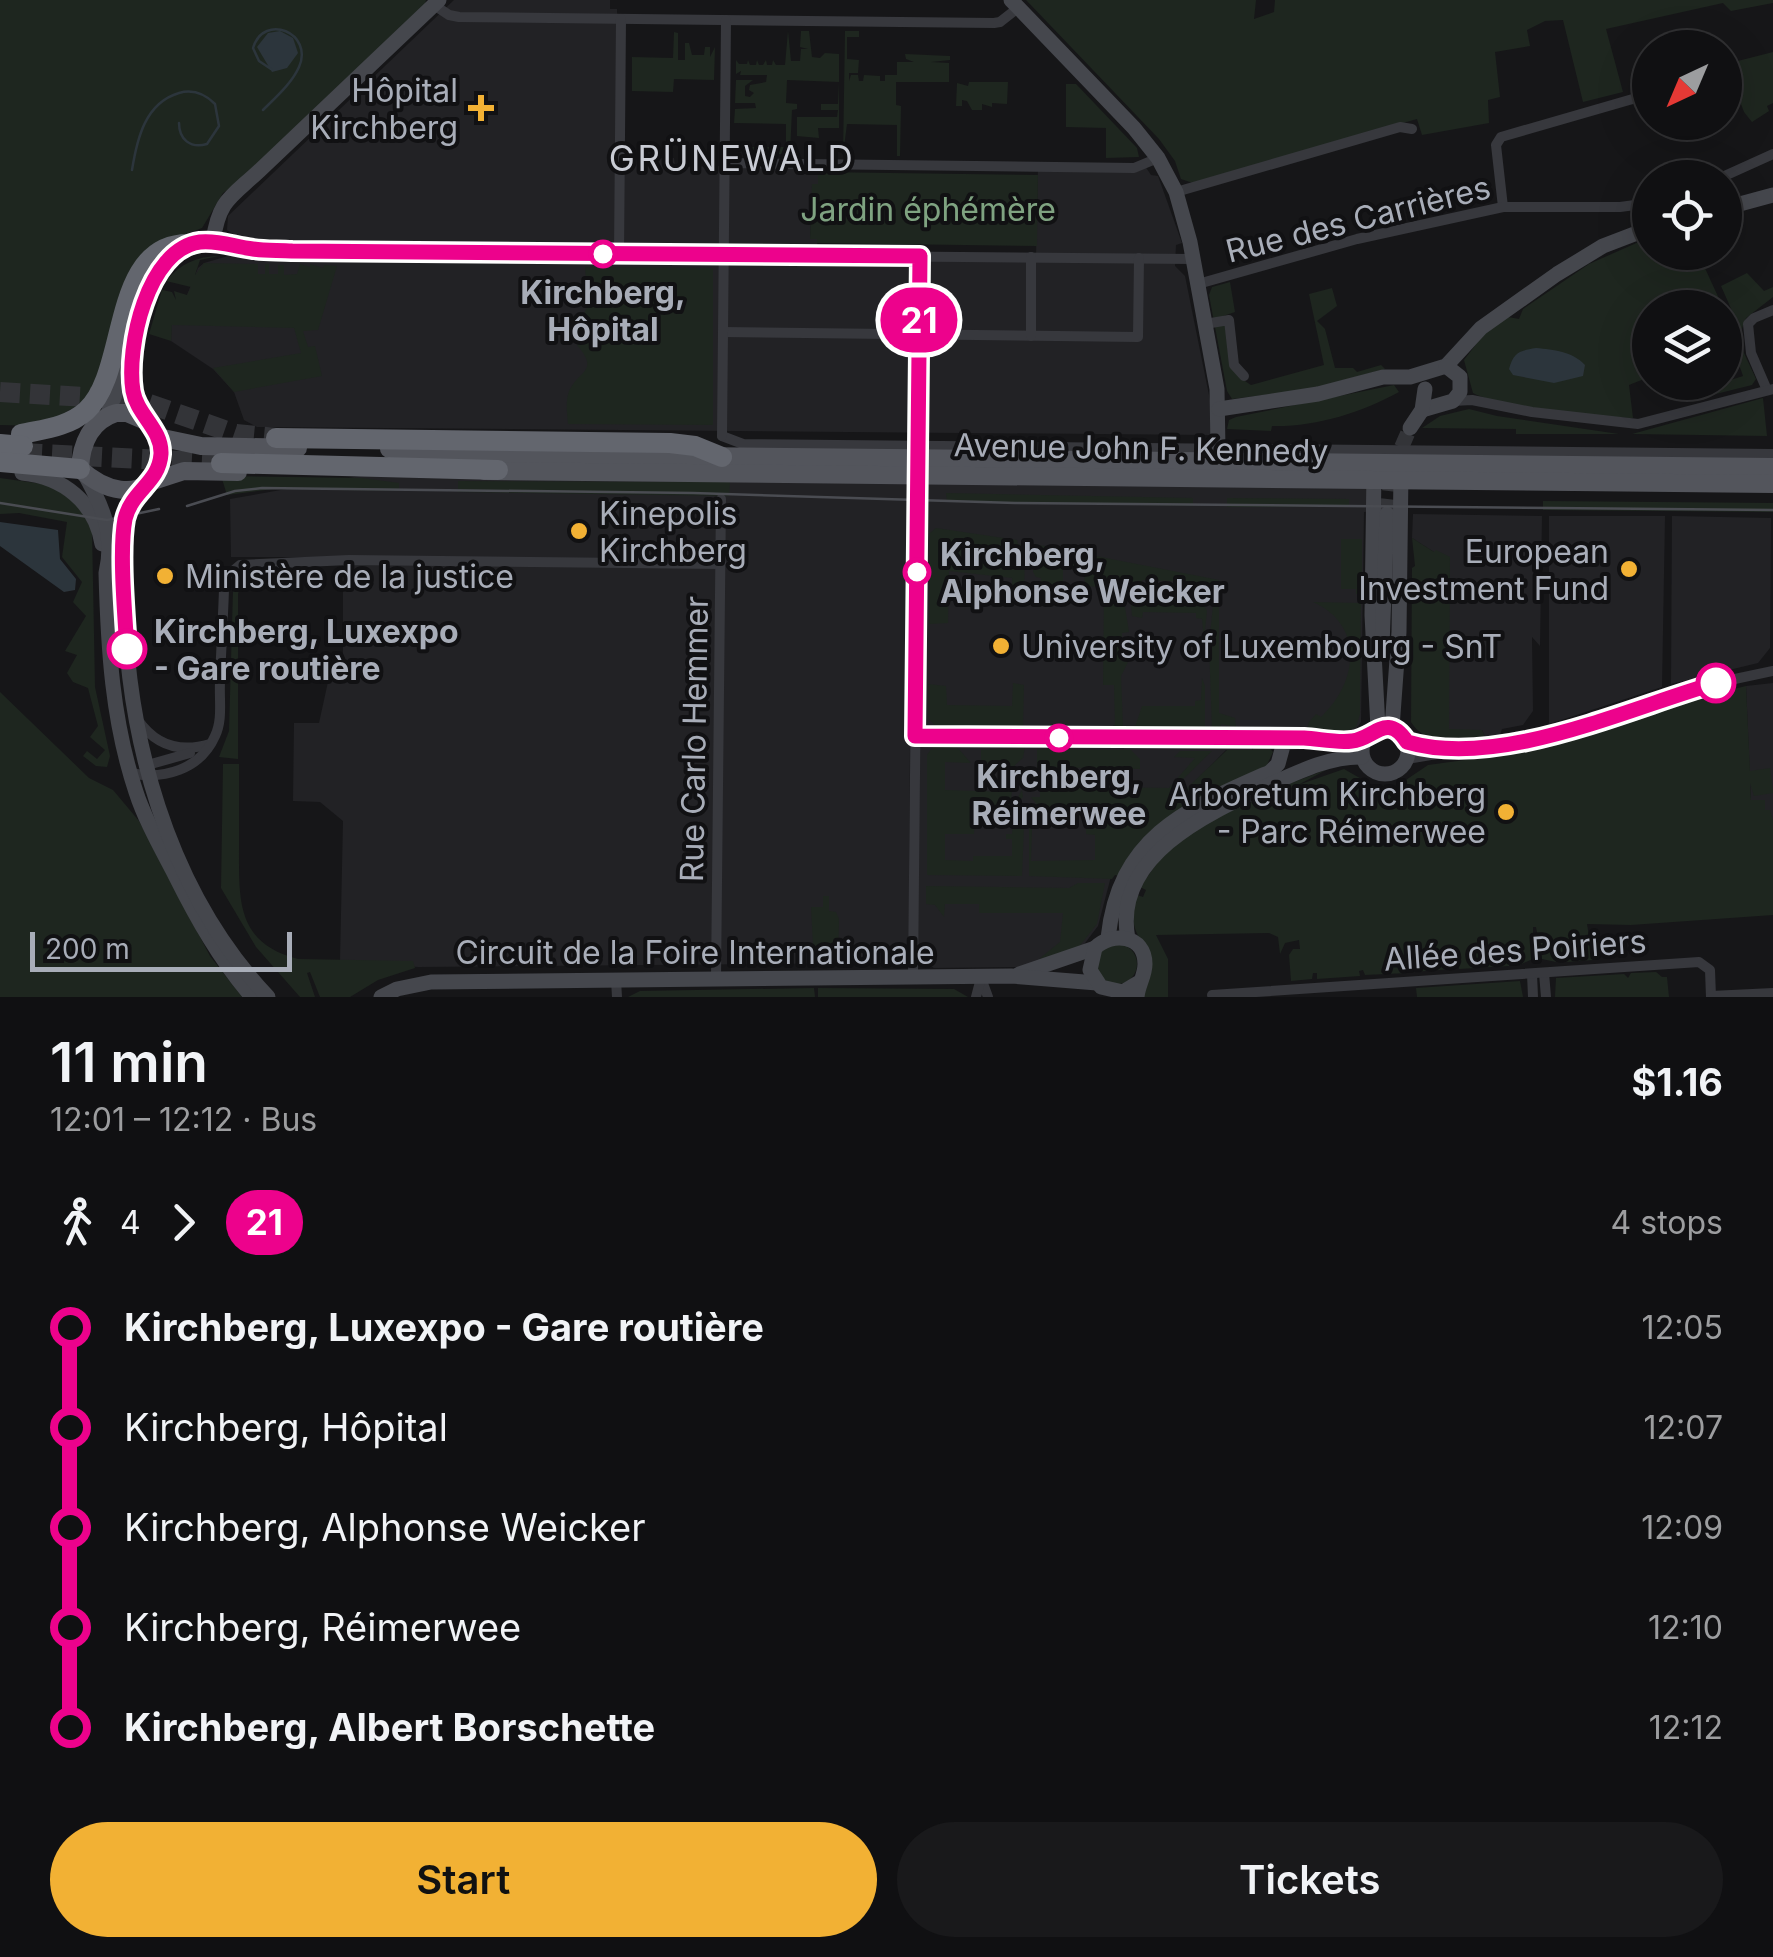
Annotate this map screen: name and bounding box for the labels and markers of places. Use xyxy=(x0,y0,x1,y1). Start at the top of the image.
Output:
place label: Hôpital Kirchberg xyxy=(310,71,458,147)
marker: Hôpital Kirchberg xyxy=(468,95,494,121)
marker: Kirchberg, Hôpital xyxy=(590,241,616,267)
place label: Kirchberg, Hôpital xyxy=(520,273,686,349)
place label: Kinepolis Kirchberg xyxy=(599,494,747,570)
marker: Kinepolis Kirchberg xyxy=(568,520,590,542)
place label: European Investment Fund xyxy=(1358,532,1609,608)
place label: Kirchberg, Alphonse Weicker xyxy=(940,535,1225,611)
place label: Ministère de la justice xyxy=(185,557,514,596)
marker: European Investment Fund xyxy=(1618,558,1640,580)
marker: Kirchberg, Alphonse Weicker xyxy=(904,559,930,585)
marker: Ministère de la justice xyxy=(154,565,176,587)
place label: Kirchberg, Luxexpo - Gare routière xyxy=(154,612,459,688)
place label: University of Luxembourg - SnT xyxy=(1021,627,1502,666)
marker: Kirchberg, Luxexpo - Gare routière xyxy=(108,630,146,668)
marker: University of Luxembourg - SnT xyxy=(990,635,1012,657)
unlabelled marker xyxy=(1697,664,1735,702)
marker: Kirchberg, Réimerwee xyxy=(1046,725,1072,751)
place label: Kirchberg, Réimerwee xyxy=(972,757,1146,833)
place label: Arboretum Kirchberg - Parc Réimerwee xyxy=(1168,775,1486,851)
marker: Arboretum Kirchberg - Parc Réimerwee xyxy=(1495,801,1517,823)

